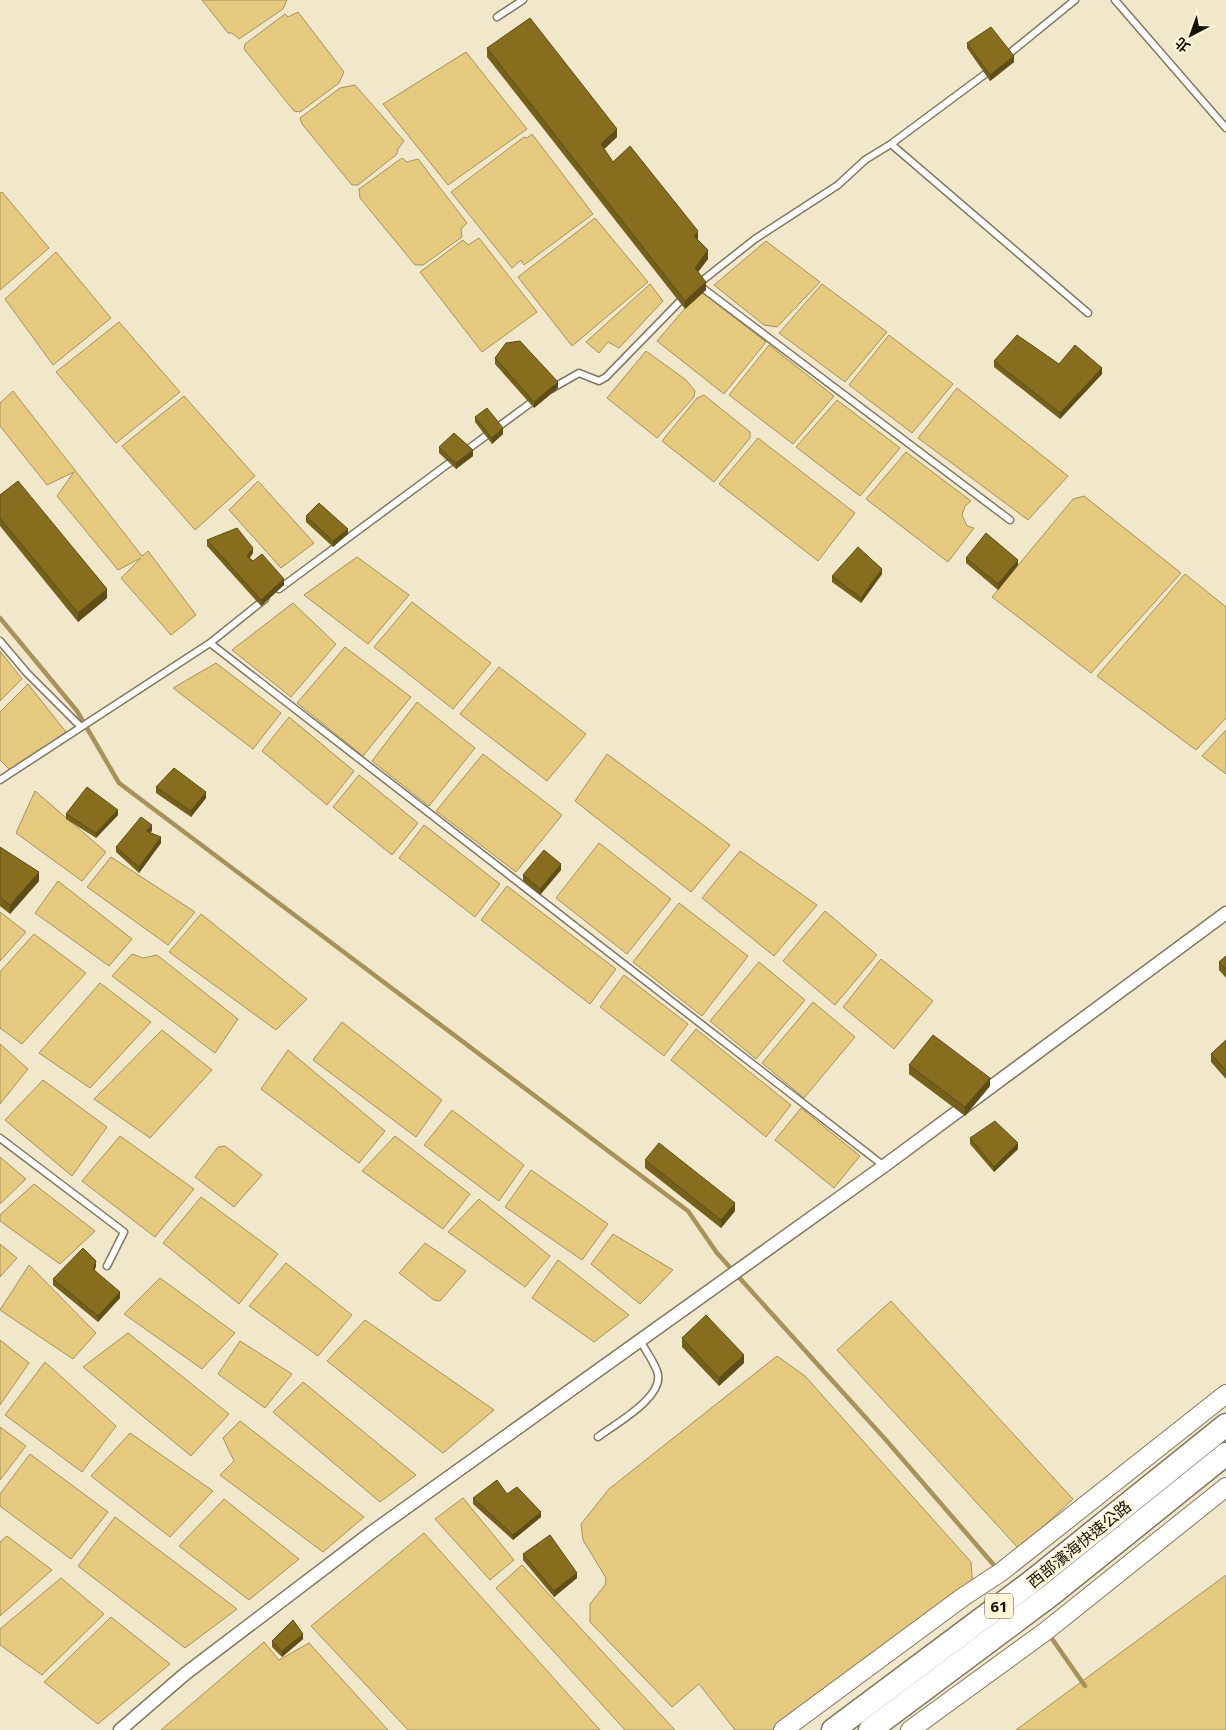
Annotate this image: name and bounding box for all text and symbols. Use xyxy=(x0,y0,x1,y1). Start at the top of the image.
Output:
north arrow xyxy=(1166,10,1216,60)
text: 北 xyxy=(1171,33,1194,57)
street label: 西部濱海快速公路 xyxy=(1022,1495,1136,1593)
road number: 61 xyxy=(985,1594,1013,1618)

